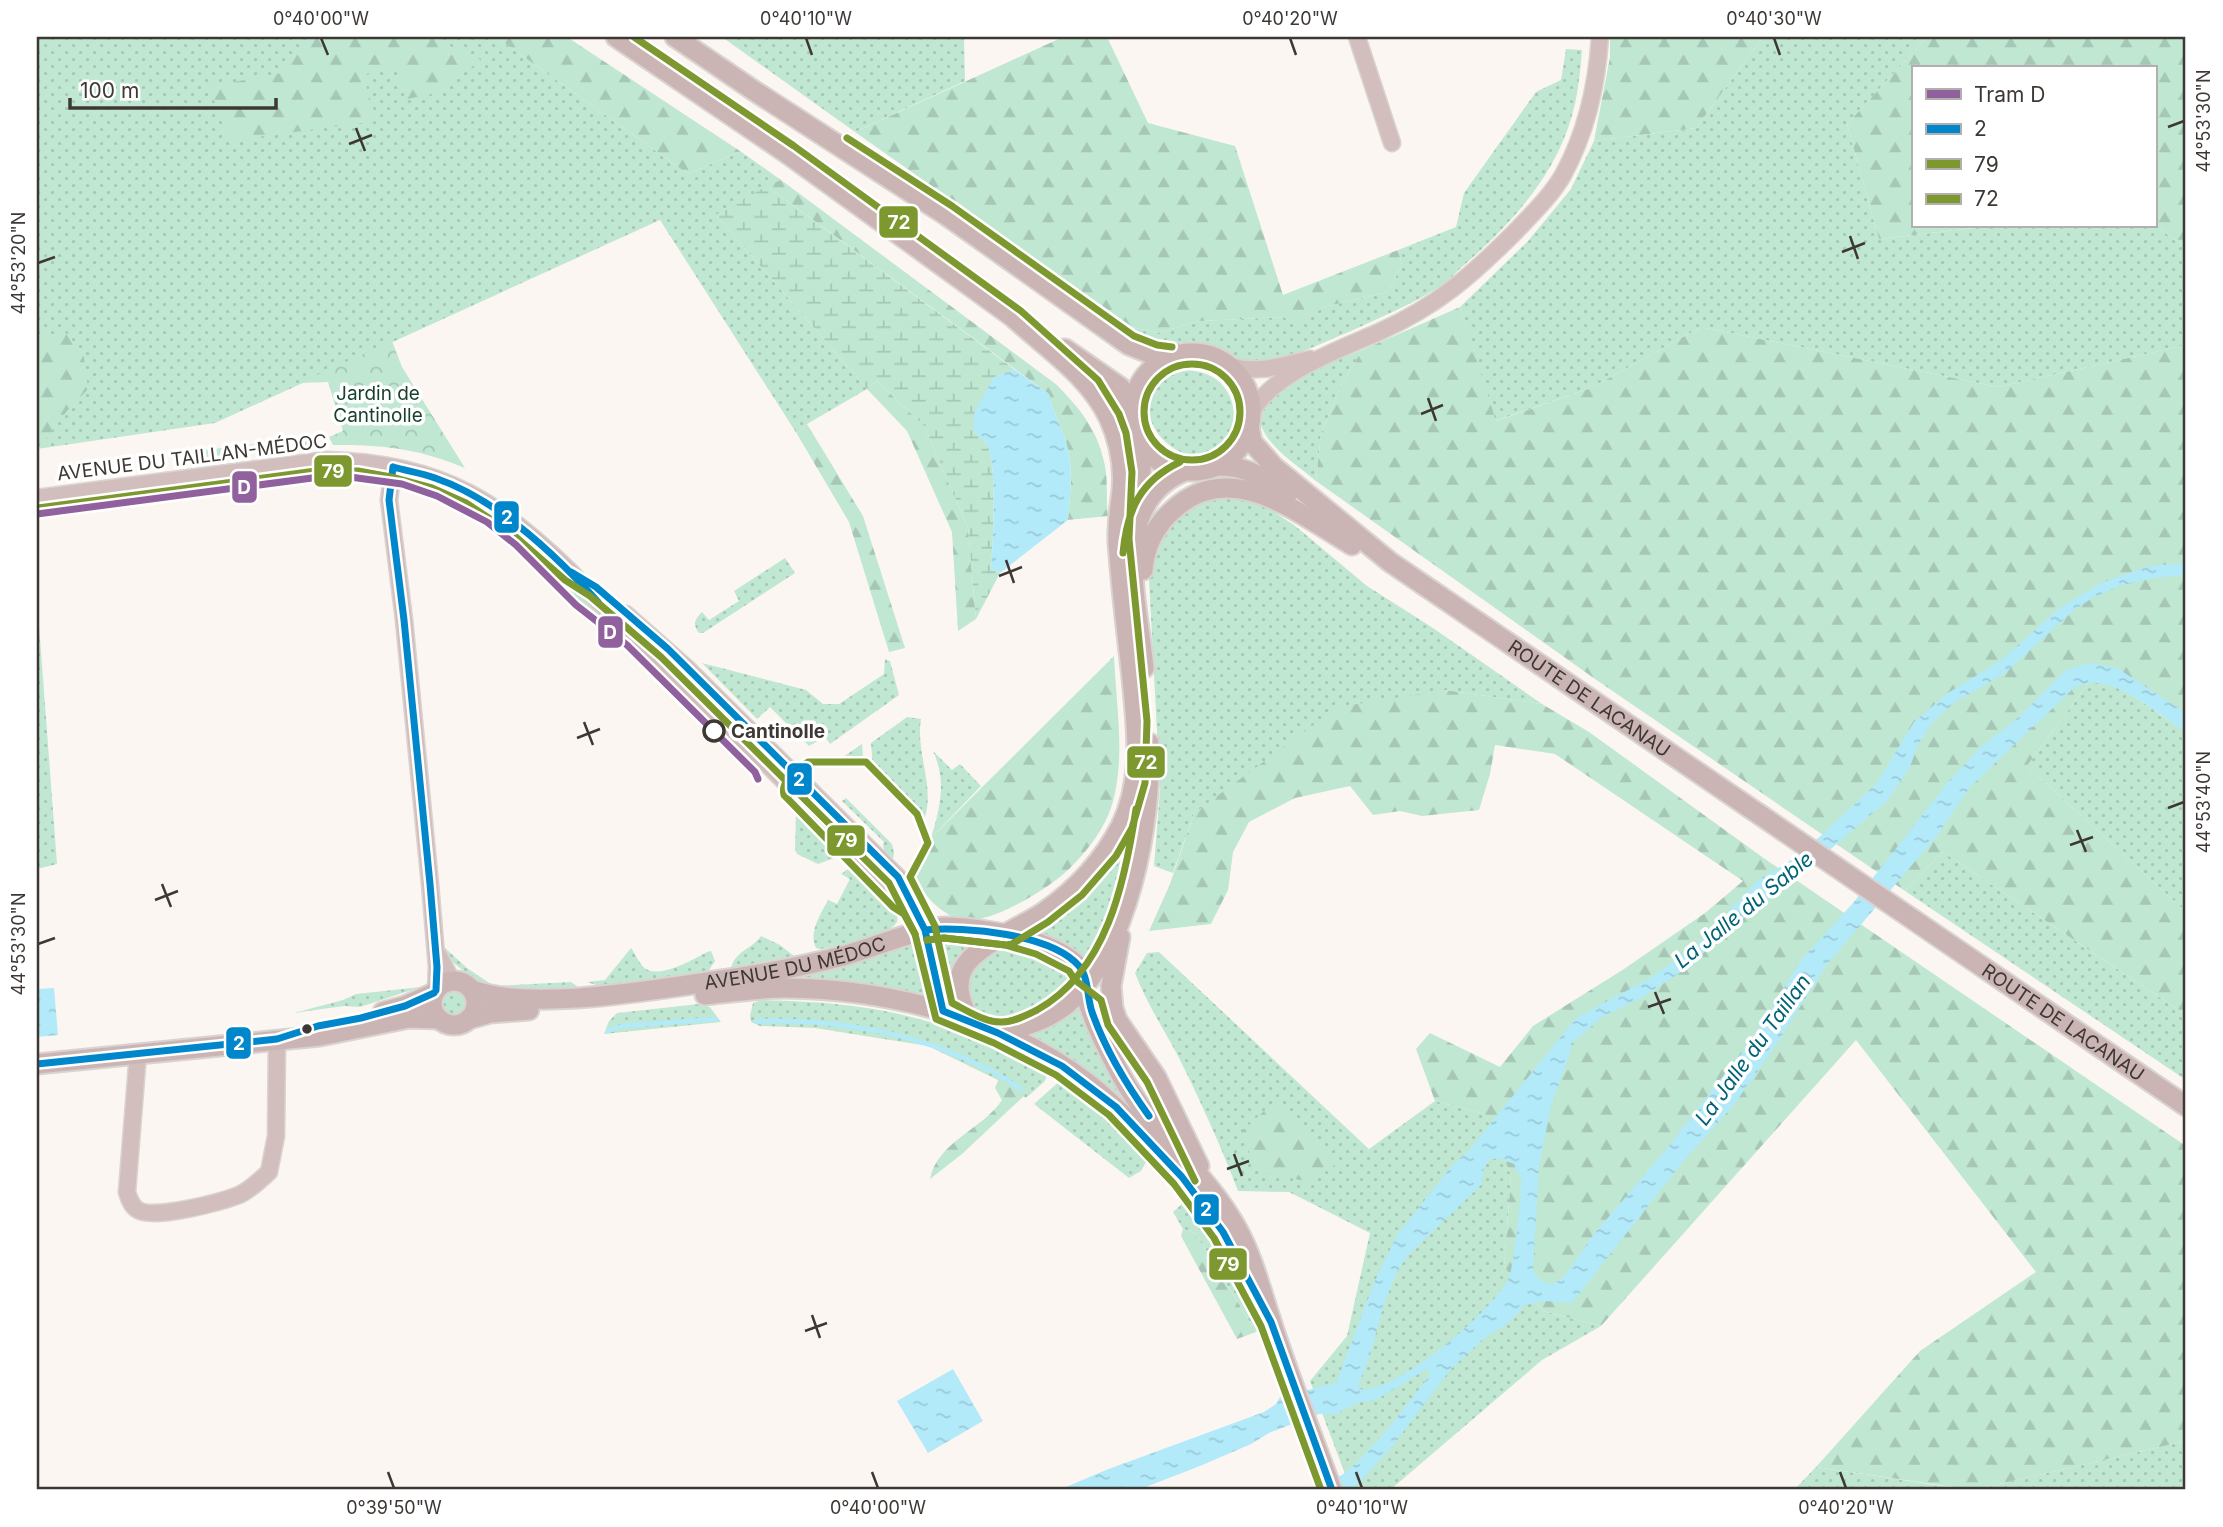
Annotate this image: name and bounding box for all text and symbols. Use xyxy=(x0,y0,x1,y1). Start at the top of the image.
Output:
text: 0°40'00"W xyxy=(273,8,369,29)
text: 0°40'10"W xyxy=(760,8,852,29)
text: 0°40'20"W xyxy=(1242,8,1338,29)
text: 0°40'30"W xyxy=(1726,8,1822,29)
scale bar xyxy=(70,66,276,110)
legend xyxy=(1912,66,2156,228)
text: 44°53'30"N xyxy=(2193,70,2214,172)
text: 100 m xyxy=(80,78,139,103)
text: Tram D xyxy=(1974,82,2046,107)
text: 2 xyxy=(1974,116,1987,141)
text: 79 xyxy=(1974,152,1999,177)
text: 72 xyxy=(1974,186,1999,211)
line badge: 72 xyxy=(878,205,919,239)
text: 72 xyxy=(887,211,911,234)
text: 44°53'20"N xyxy=(8,212,29,314)
park label: Jardin de Cantinolle xyxy=(333,382,423,427)
street label: AVENUE DU TAILLAN-MÉDOC xyxy=(56,429,328,485)
line badge: 79 xyxy=(313,454,353,488)
text: 79 xyxy=(321,460,345,483)
line badge: D xyxy=(231,470,258,504)
text: D xyxy=(237,476,251,499)
line badge: 2 xyxy=(493,500,520,534)
text: 2 xyxy=(501,506,513,529)
line badge: D xyxy=(597,615,624,649)
text: D xyxy=(603,621,617,644)
street label: ROUTE DE LACANAU xyxy=(1504,635,1675,762)
marker: Cantinolle xyxy=(703,720,725,742)
place label: Cantinolle xyxy=(731,720,825,743)
line badge: 72 xyxy=(1126,745,1166,779)
text: 72 xyxy=(1134,751,1158,774)
text: 44°53'40"N xyxy=(2193,751,2214,853)
line badge: 2 xyxy=(786,762,813,796)
text: 2 xyxy=(793,768,805,791)
line badge: 79 xyxy=(826,824,866,857)
text: 79 xyxy=(834,829,858,852)
water label: La Jalle du Sable xyxy=(1669,846,1818,973)
text: 44°53'30"N xyxy=(8,893,29,995)
street label: AVENUE DU MÉDOC xyxy=(703,932,889,994)
street label: ROUTE DE LACANAU xyxy=(1977,959,2149,1086)
water label: La Jalle du Taillan xyxy=(1689,969,1816,1130)
unlabelled marker xyxy=(300,1022,314,1036)
line badge: 2 xyxy=(225,1026,252,1060)
text: 2 xyxy=(233,1032,245,1055)
line badge: 2 xyxy=(1193,1193,1220,1226)
text: 2 xyxy=(1200,1198,1212,1221)
line badge: 79 xyxy=(1208,1247,1248,1281)
text: 79 xyxy=(1216,1253,1240,1276)
text: 0°39'50"W xyxy=(346,1497,442,1518)
text: 0°40'00"W xyxy=(830,1497,926,1518)
text: 0°40'10"W xyxy=(1316,1497,1408,1518)
text: 0°40'20"W xyxy=(1798,1497,1894,1518)

